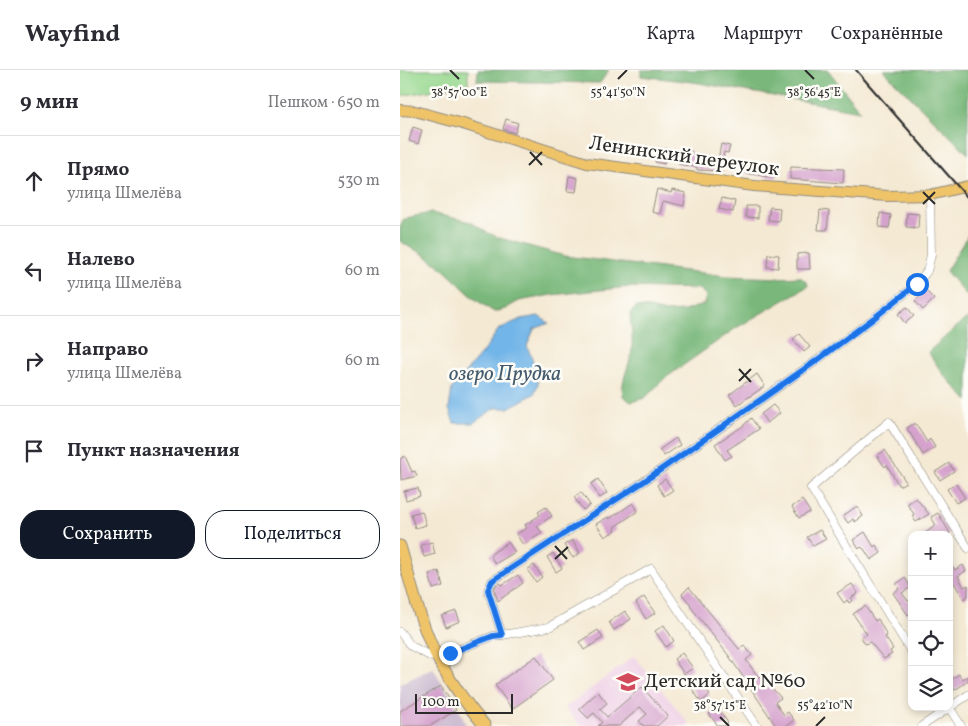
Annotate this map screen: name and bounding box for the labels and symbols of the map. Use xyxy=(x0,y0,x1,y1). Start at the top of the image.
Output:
text: 38°57'00"E xyxy=(431,85,487,101)
text: 55°41'50"N xyxy=(591,85,645,101)
text: 38°56'45"E xyxy=(787,85,841,101)
street label: Ленинский переулок xyxy=(587,130,781,184)
route start xyxy=(906,273,929,296)
water label: озеро Прудка xyxy=(449,360,561,389)
route end xyxy=(439,642,462,665)
place label: Детский сад №60 xyxy=(644,668,806,696)
school or university icon: Детский сад №60 xyxy=(615,669,641,695)
scale bar xyxy=(415,691,512,714)
text: 38°57'15"E xyxy=(694,698,746,714)
text: 55°42'10"N xyxy=(797,698,853,714)

